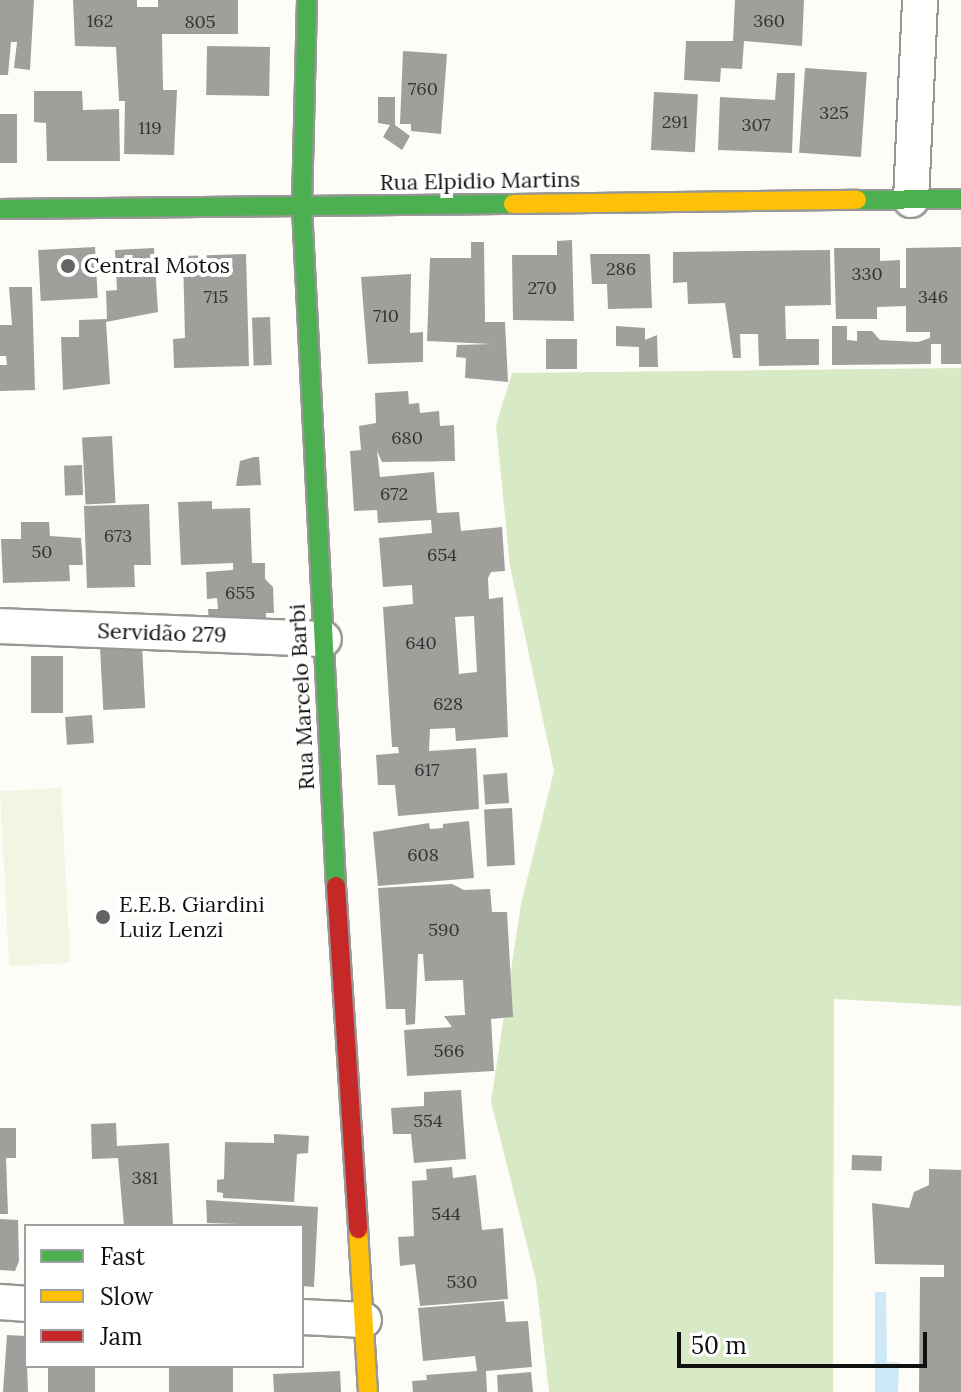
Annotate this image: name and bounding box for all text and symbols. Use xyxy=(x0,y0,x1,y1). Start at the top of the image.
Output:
house number: 162 xyxy=(87,10,113,32)
house number: 360 xyxy=(753,10,785,32)
house number: 805 xyxy=(184,11,216,33)
house number: 760 xyxy=(408,78,438,100)
house number: 325 xyxy=(819,102,849,124)
house number: 291 xyxy=(662,111,688,133)
house number: 307 xyxy=(741,114,771,136)
house number: 119 xyxy=(138,117,162,139)
street label: Rua Elpidio Martins xyxy=(380,166,580,196)
place label: Central Motos xyxy=(84,253,230,279)
marker: Central Motos xyxy=(59,257,77,275)
house number: 286 xyxy=(606,258,636,280)
house number: 330 xyxy=(851,263,883,285)
house number: 270 xyxy=(527,277,557,299)
house number: 715 xyxy=(204,286,228,308)
house number: 346 xyxy=(918,286,948,308)
house number: 710 xyxy=(373,305,399,327)
house number: 680 xyxy=(391,427,423,449)
house number: 672 xyxy=(380,483,408,505)
house number: 673 xyxy=(104,525,132,547)
house number: 50 xyxy=(32,541,52,563)
house number: 654 xyxy=(427,544,457,566)
house number: 655 xyxy=(225,582,255,604)
street label: Rua Marcelo Barbi xyxy=(284,603,320,791)
street label: Servidão 279 xyxy=(97,618,227,648)
house number: 640 xyxy=(405,632,437,654)
house number: 628 xyxy=(433,693,463,715)
house number: 617 xyxy=(414,759,440,781)
house number: 608 xyxy=(407,844,439,866)
place label: E.E.B. Giardini Luiz Lenzi xyxy=(119,891,265,942)
marker: E.E.B. Giardini Luiz Lenzi xyxy=(94,908,112,926)
house number: 590 xyxy=(428,919,460,941)
house number: 566 xyxy=(434,1040,464,1062)
house number: 554 xyxy=(413,1110,443,1132)
house number: 381 xyxy=(132,1167,158,1189)
house number: 544 xyxy=(431,1203,461,1225)
legend xyxy=(24,1224,304,1368)
text: Fast xyxy=(100,1241,145,1272)
house number: 530 xyxy=(446,1271,478,1293)
text: Slow xyxy=(100,1281,153,1312)
scale bar xyxy=(681,1316,931,1366)
text: Jam xyxy=(100,1321,142,1352)
text: 50 m xyxy=(691,1330,747,1361)

